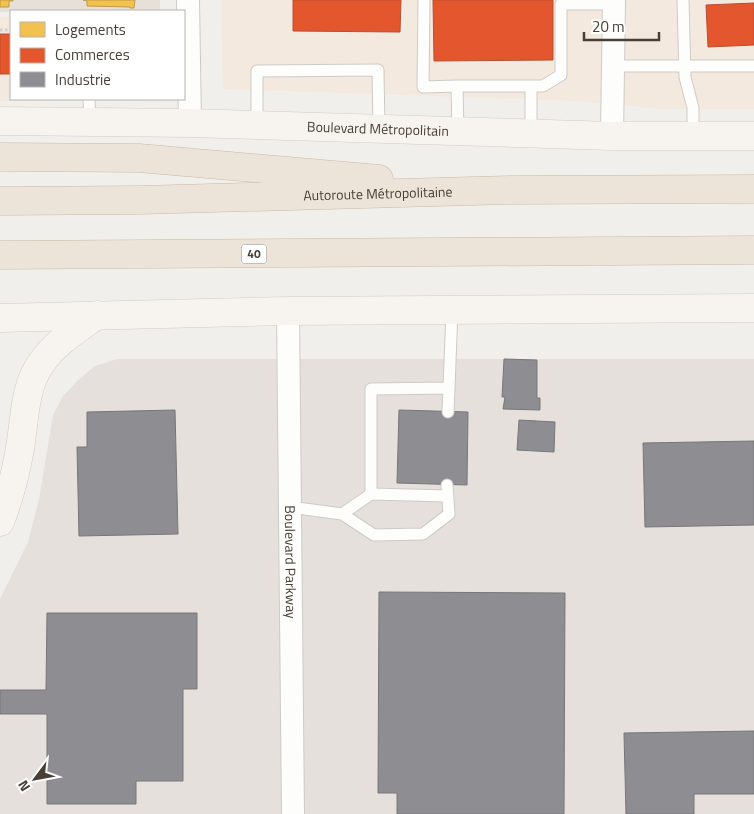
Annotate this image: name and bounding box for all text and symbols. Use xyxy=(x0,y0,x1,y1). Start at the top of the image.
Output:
legend xyxy=(10,10,185,100)
scale bar xyxy=(584,10,659,42)
text: 20 m xyxy=(592,15,625,38)
text: Logements xyxy=(55,18,126,41)
text: Commerces xyxy=(55,43,130,66)
text: Industrie xyxy=(55,68,111,91)
street label: Boulevard Métropolitain xyxy=(307,116,449,141)
street label: Autoroute Métropolitaine xyxy=(303,181,453,206)
road number: 40 xyxy=(242,244,266,264)
street label: Boulevard Parkway xyxy=(280,505,302,619)
north arrow xyxy=(10,754,60,804)
text: N xyxy=(12,776,35,796)

